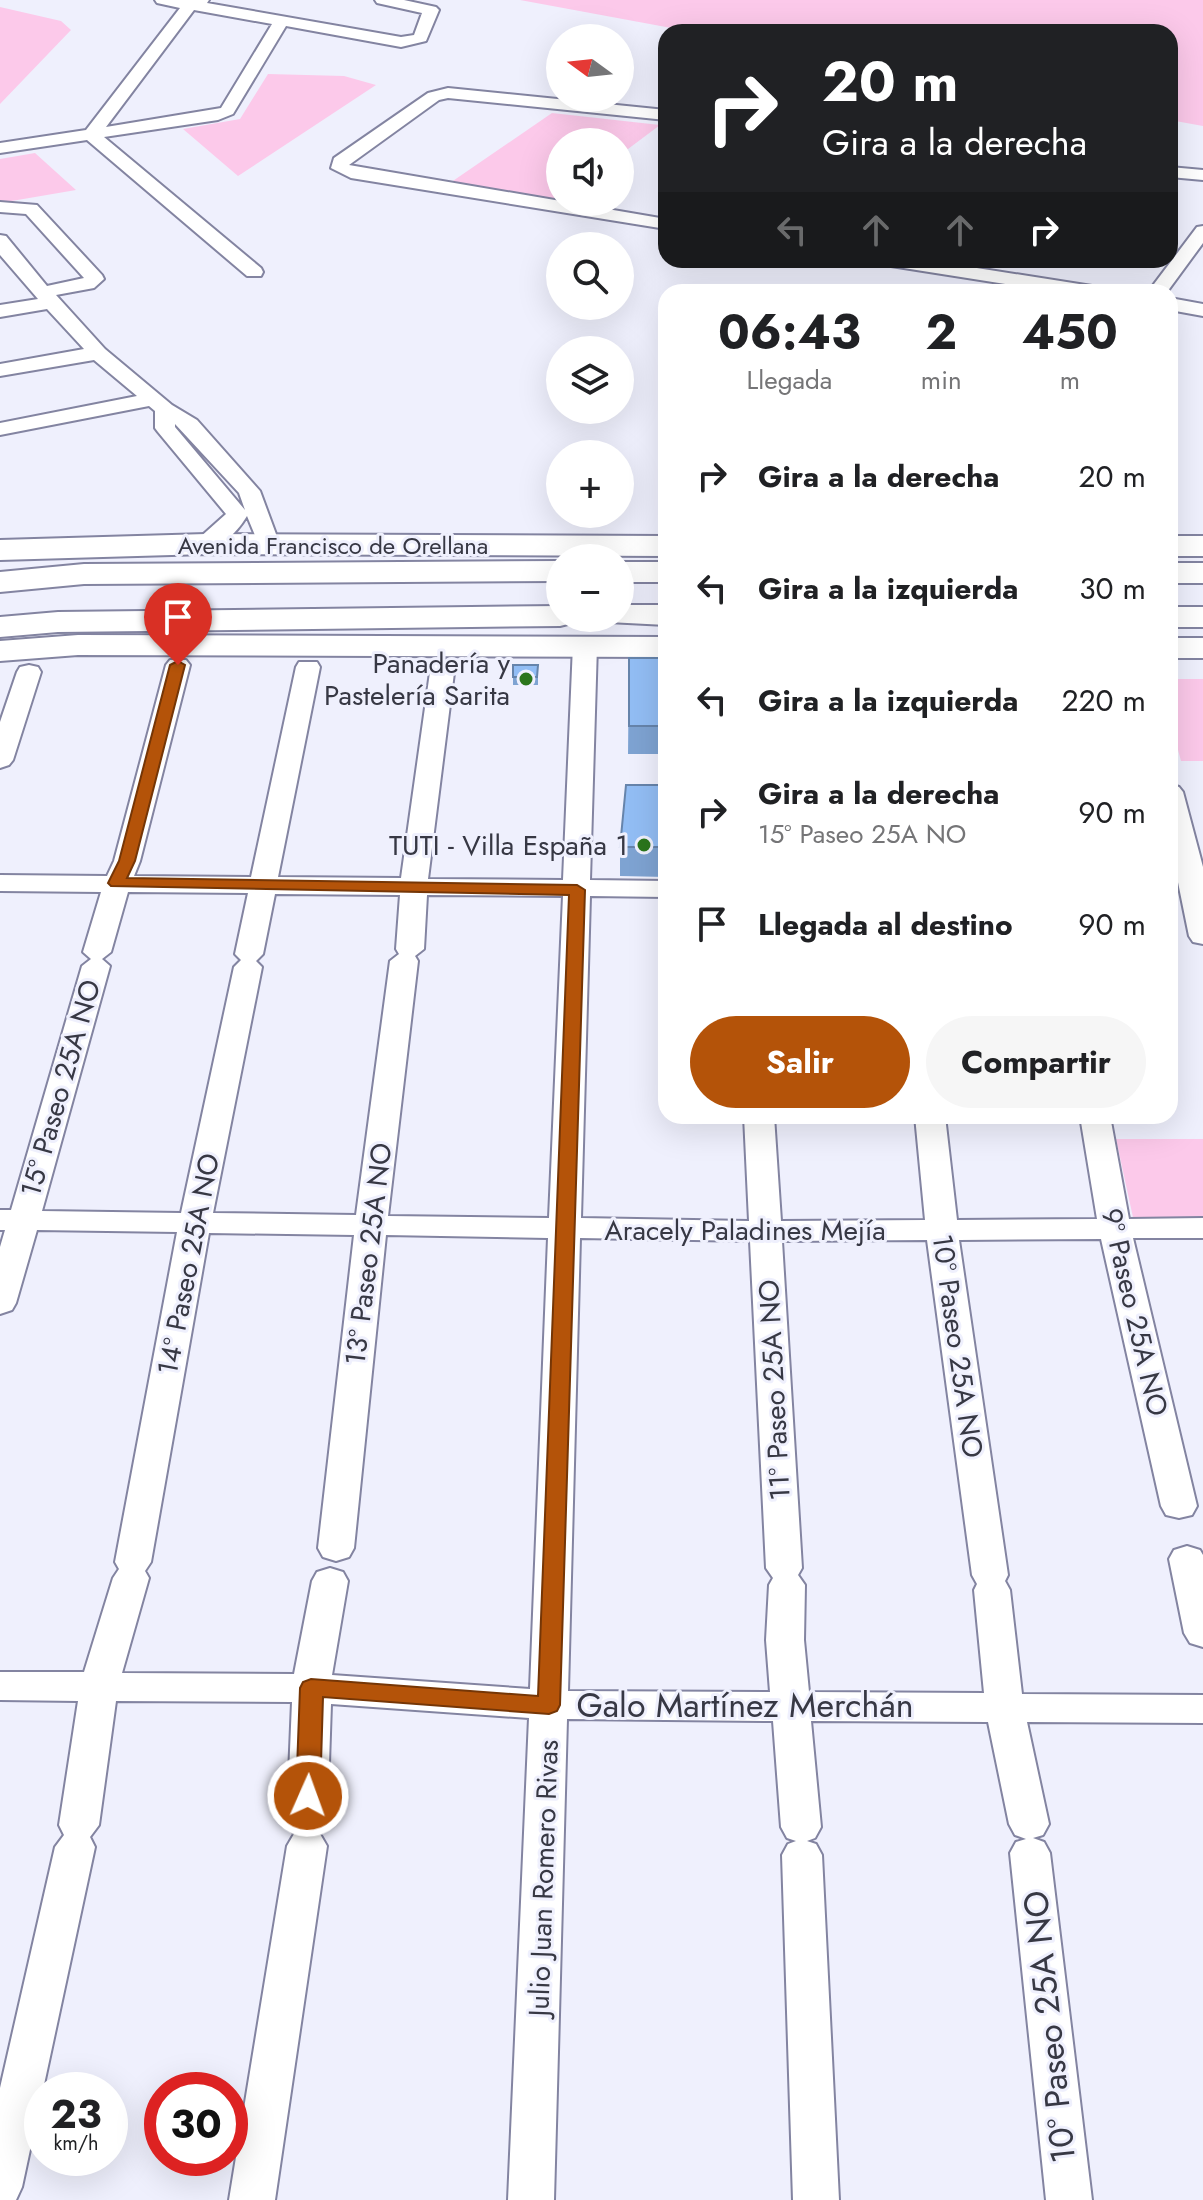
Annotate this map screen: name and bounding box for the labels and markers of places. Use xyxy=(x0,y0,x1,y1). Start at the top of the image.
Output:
pin xyxy=(144,583,212,665)
place label: Panadería y Pastelería Sarita xyxy=(324,643,511,716)
marker: Panadería y Pastelería Sarita xyxy=(517,670,535,688)
place label: TUTI - Villa España 1 xyxy=(389,825,628,866)
marker: TUTI - Villa España 1 xyxy=(635,836,653,854)

